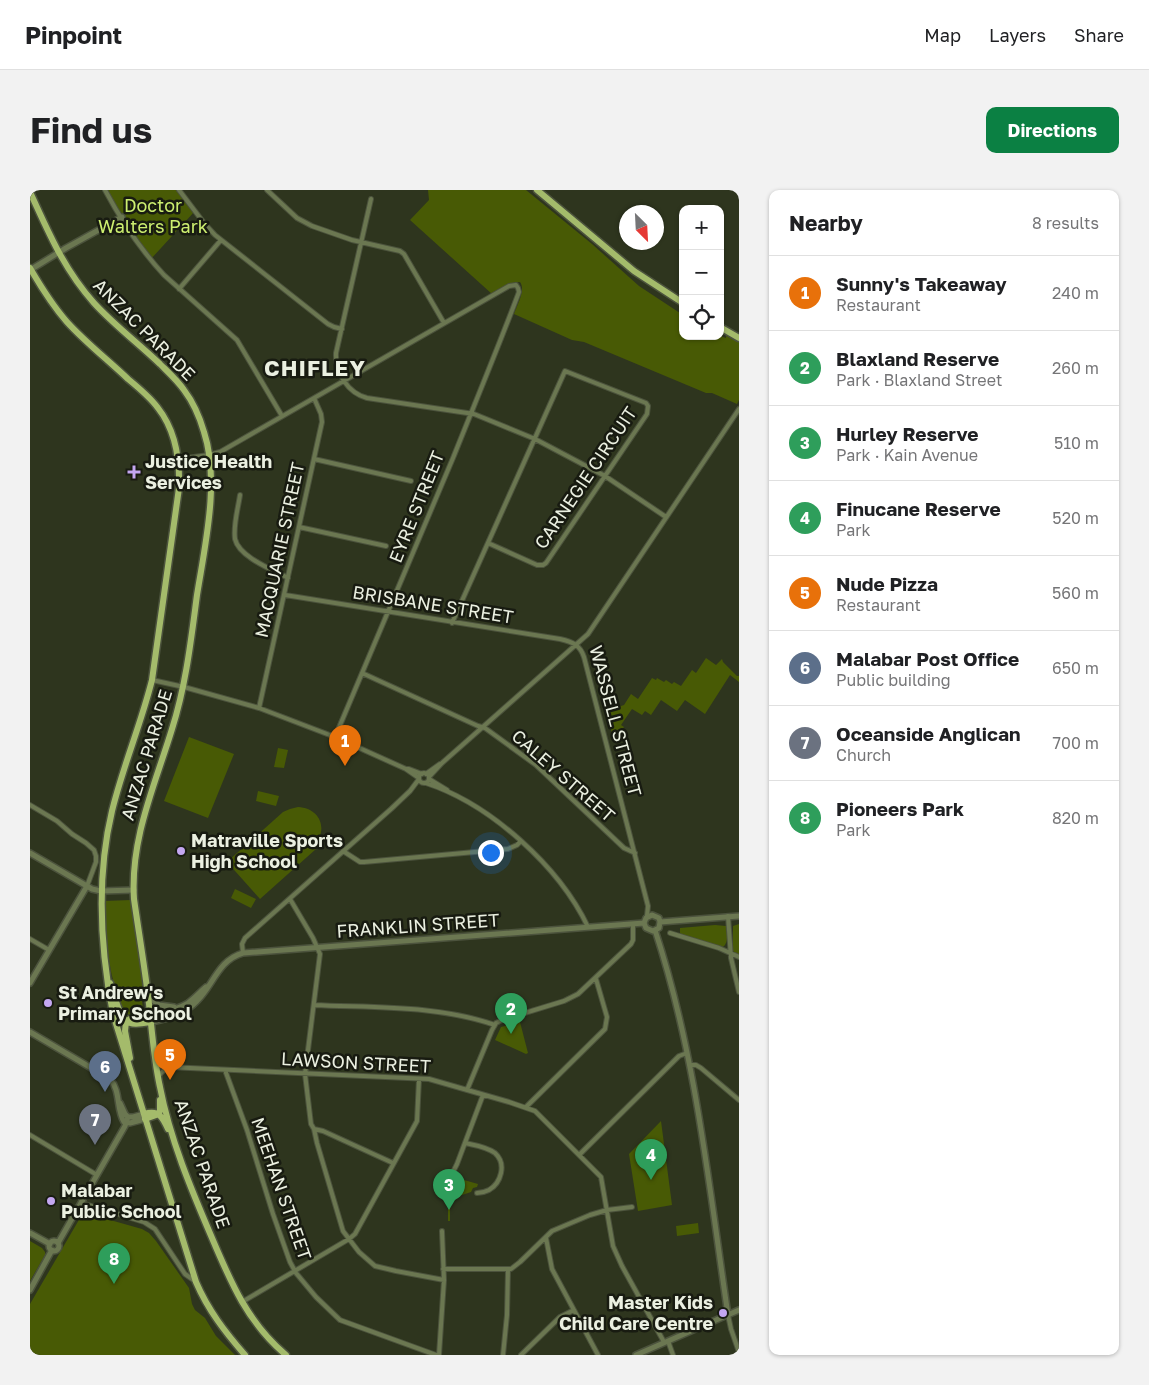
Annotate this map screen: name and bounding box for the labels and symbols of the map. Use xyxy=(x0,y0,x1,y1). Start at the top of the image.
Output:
park label: Doctor Walters Park xyxy=(98,194,208,237)
north arrow xyxy=(619,205,664,250)
street label: ANZAC PARADE xyxy=(89,274,200,385)
district label: CHIFLEY xyxy=(264,354,366,381)
street label: CARNEGIE CIRCUIT xyxy=(529,402,641,553)
street label: EYRE STREET xyxy=(384,448,448,566)
place label: Justice Health Services xyxy=(145,450,272,493)
street label: MACQUARIE STREET xyxy=(250,460,308,640)
marker: Justice Health Services xyxy=(127,465,141,479)
street label: BRISBANE STREET xyxy=(351,580,515,628)
street label: WASSELL STREET xyxy=(585,643,647,799)
street label: ANZAC PARADE xyxy=(116,687,176,823)
street label: CALEY STREET xyxy=(508,724,620,826)
pin: 1 xyxy=(329,725,361,766)
place label: Matraville Sports High School xyxy=(191,829,343,872)
your location xyxy=(478,840,504,866)
marker: Matraville Sports High School xyxy=(175,845,187,857)
street label: FRANKLIN STREET xyxy=(336,908,500,942)
place label: St Andrew's Primary School xyxy=(58,981,192,1024)
pin: 2 xyxy=(495,993,527,1034)
marker: St Andrew's Primary School xyxy=(42,997,54,1009)
pin: 5 xyxy=(154,1039,186,1080)
street label: LAWSON STREET xyxy=(281,1047,432,1077)
pin: 6 xyxy=(89,1051,121,1092)
street label: ANZAC PARADE xyxy=(171,1096,235,1231)
pin: 7 xyxy=(79,1104,111,1145)
street label: MEEHAN STREET xyxy=(247,1114,317,1263)
pin: 4 xyxy=(635,1139,667,1180)
pin: 3 xyxy=(433,1169,465,1210)
place label: Malabar Public School xyxy=(61,1179,182,1222)
marker: Malabar Public School xyxy=(45,1195,57,1207)
pin: 8 xyxy=(98,1243,130,1284)
place label: Master Kids Child Care Centre xyxy=(559,1291,713,1334)
marker: Master Kids Child Care Centre xyxy=(717,1307,729,1319)

